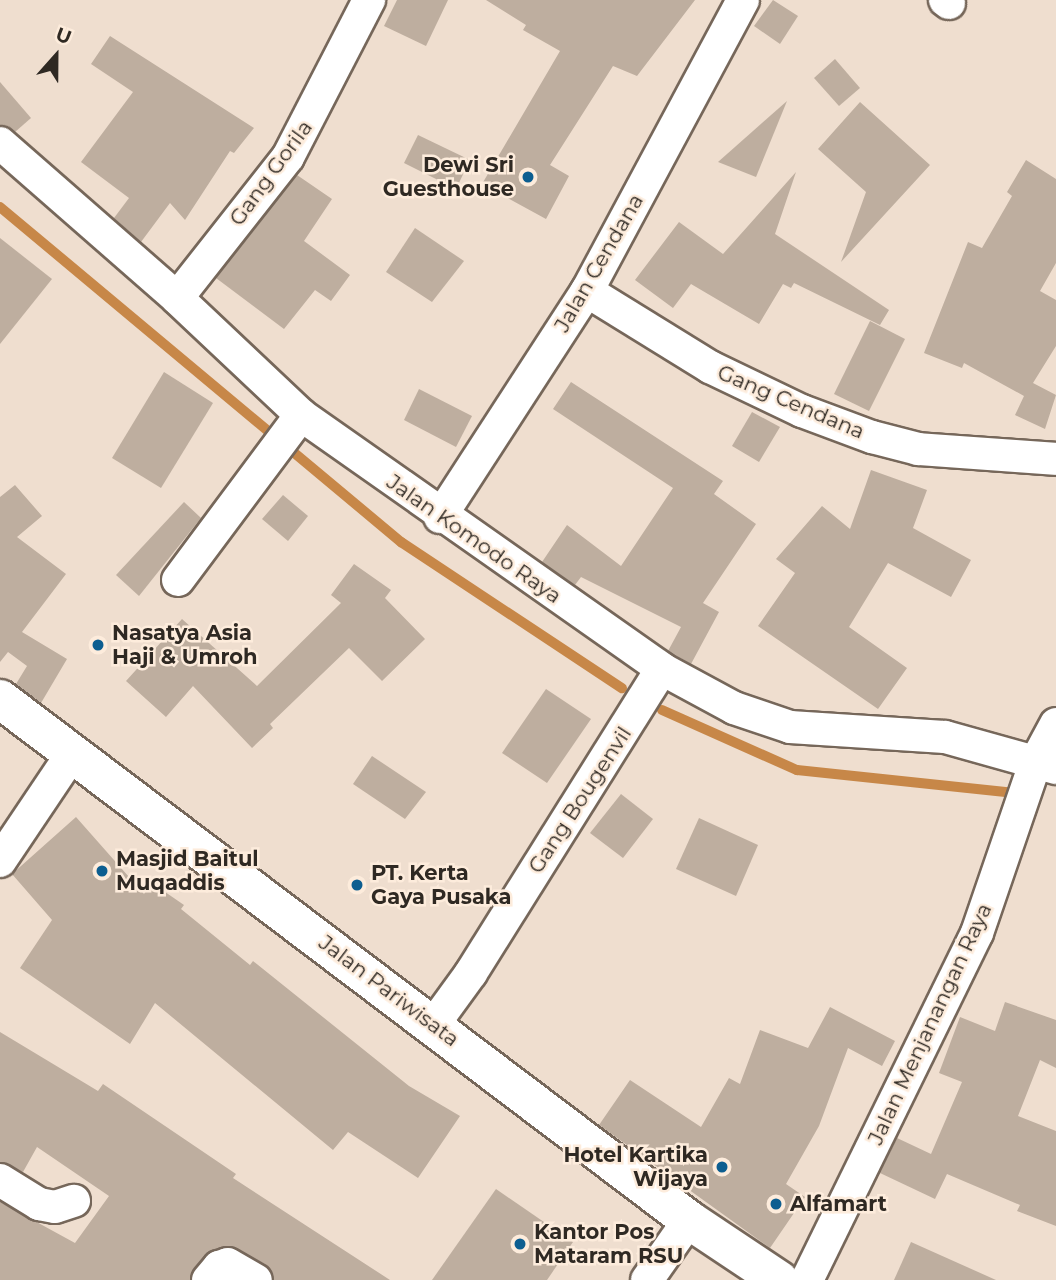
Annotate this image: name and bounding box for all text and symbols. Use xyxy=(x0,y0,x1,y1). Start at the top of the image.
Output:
north arrow xyxy=(21,21,91,91)
text: U xyxy=(53,23,75,49)
street label: Gang Gorila xyxy=(224,115,318,231)
place label: Dewi Sri Guesthouse xyxy=(383,152,514,202)
marker: Dewi Sri Guesthouse xyxy=(520,169,536,185)
street label: Jalan Cendana xyxy=(549,190,649,336)
street label: Gang Cendana xyxy=(714,360,868,444)
street label: Jalan Komodo Raya xyxy=(382,469,566,609)
place label: Nasatya Asia Haji & Umroh xyxy=(112,620,258,670)
marker: Nasatya Asia Haji & Umroh xyxy=(90,637,106,653)
street label: Gang Bougenvil xyxy=(523,722,637,878)
place label: Masjid Baitul Muqaddis xyxy=(116,846,259,896)
place label: PT. Kerta Gaya Pusaka xyxy=(371,860,511,910)
marker: Masjid Baitul Muqaddis xyxy=(94,863,110,879)
marker: PT. Kerta Gaya Pusaka xyxy=(349,877,365,893)
street label: Jalan Menjanangan Raya xyxy=(863,899,997,1149)
street label: Jalan Pariwisata xyxy=(314,930,464,1052)
place label: Hotel Kartika Wijaya xyxy=(563,1142,708,1192)
marker: Hotel Kartika Wijaya xyxy=(714,1159,730,1175)
place label: Alfamart xyxy=(790,1191,887,1217)
marker: Alfamart xyxy=(768,1196,784,1212)
place label: Kantor Pos Mataram RSU xyxy=(534,1219,683,1269)
marker: Kantor Pos Mataram RSU xyxy=(512,1236,528,1252)

